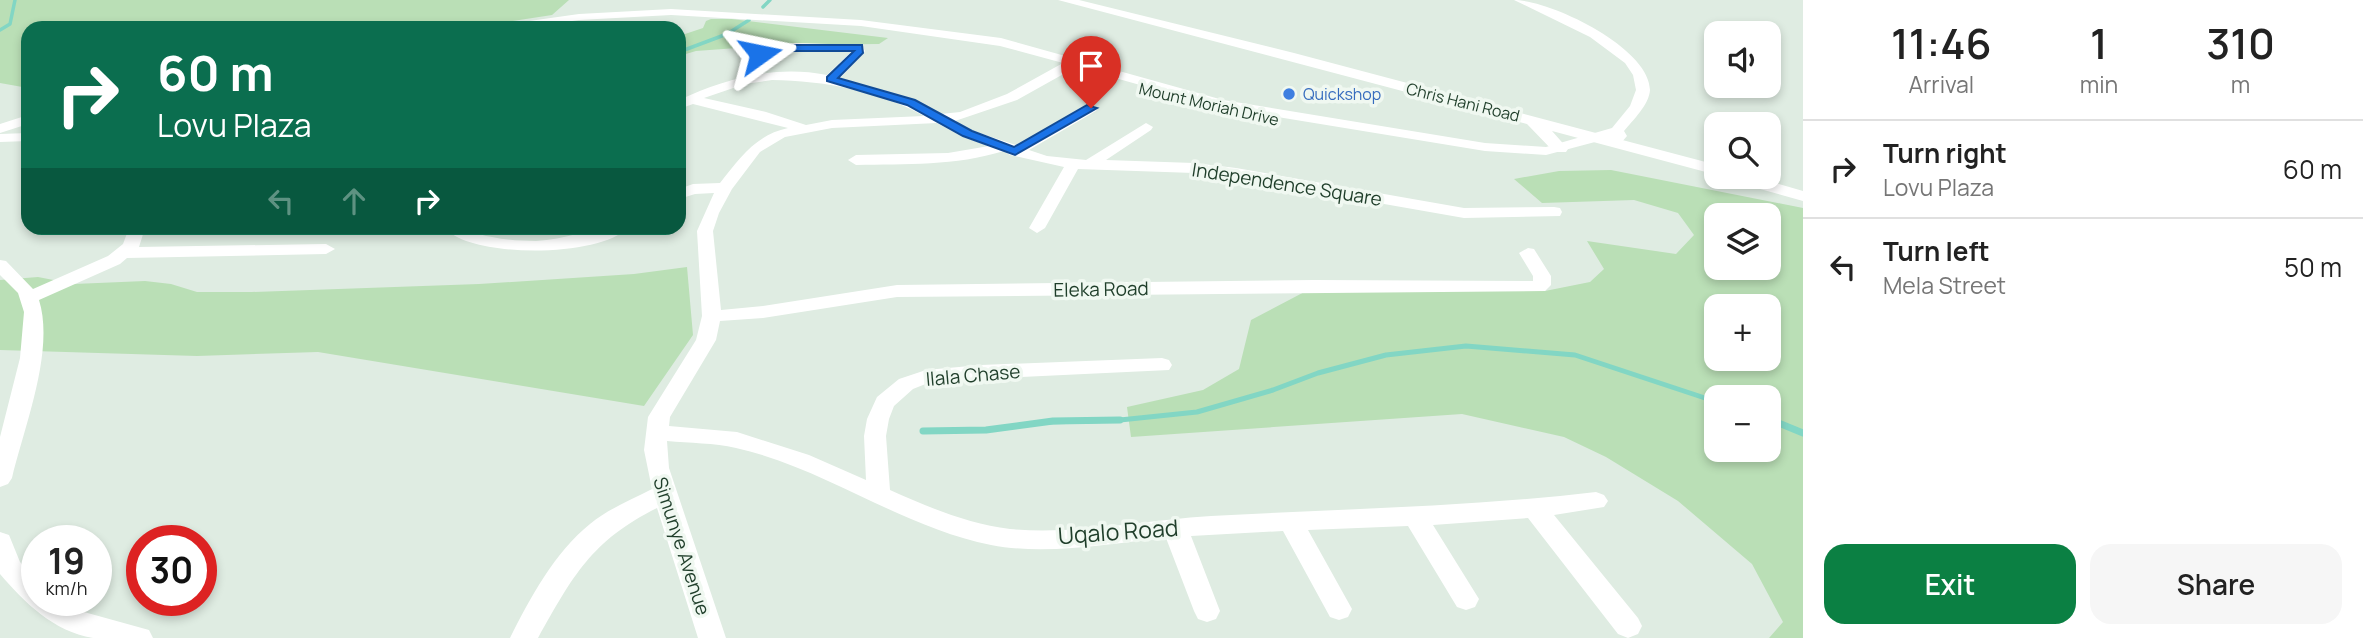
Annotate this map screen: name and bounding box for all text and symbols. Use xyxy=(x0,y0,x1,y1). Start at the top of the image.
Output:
text: 11:46 xyxy=(1891,14,1992,72)
text: 1 xyxy=(2090,14,2108,72)
text: 310 xyxy=(2206,14,2275,72)
position arrow xyxy=(723,17,797,91)
map controls xyxy=(1704,21,1781,462)
button: sound xyxy=(1704,21,1781,98)
pin xyxy=(1061,36,1121,108)
text: 60 m xyxy=(157,39,274,106)
icon: arrive xyxy=(1072,47,1110,85)
icon: right xyxy=(42,49,133,140)
text: Arrival xyxy=(1909,68,1974,100)
text: min xyxy=(2080,68,2118,100)
text: m xyxy=(2231,68,2250,100)
street label: Mount Moriah Drive xyxy=(1137,77,1281,131)
street label: Chris Hani Road xyxy=(1404,77,1522,127)
place label: Quickshop xyxy=(1303,83,1381,105)
marker: Quickshop xyxy=(1281,86,1297,102)
text: Lovu Plaza xyxy=(157,103,312,147)
button: search xyxy=(1704,112,1781,189)
text: Turn right xyxy=(1883,135,2007,171)
icon: right xyxy=(1824,150,1862,188)
text: 60 m xyxy=(2283,151,2342,187)
street label: Independence Square xyxy=(1190,156,1384,212)
text: Lovu Plaza xyxy=(1883,171,1994,203)
icon: left xyxy=(262,182,300,220)
icon: ahead xyxy=(335,182,373,220)
icon: right xyxy=(408,182,446,220)
button: layers xyxy=(1704,203,1781,280)
text: Turn left xyxy=(1883,233,1990,269)
icon: left xyxy=(1824,248,1862,286)
text: 50 m xyxy=(2284,249,2342,285)
text: Mela Street xyxy=(1883,269,2006,301)
street label: Eleka Road xyxy=(1053,275,1149,303)
button: + xyxy=(1704,294,1781,371)
street label: Ilala Chase xyxy=(925,358,1021,392)
button: − xyxy=(1704,385,1781,462)
street label: Simunye Avenue xyxy=(647,473,717,619)
street label: Uqalo Road xyxy=(1057,511,1179,551)
speed limit sign: 30 xyxy=(126,525,217,616)
text: 19 xyxy=(48,537,85,585)
button: Exit xyxy=(1824,544,2076,624)
button: Share xyxy=(2090,544,2342,624)
text: km/h xyxy=(46,576,87,600)

